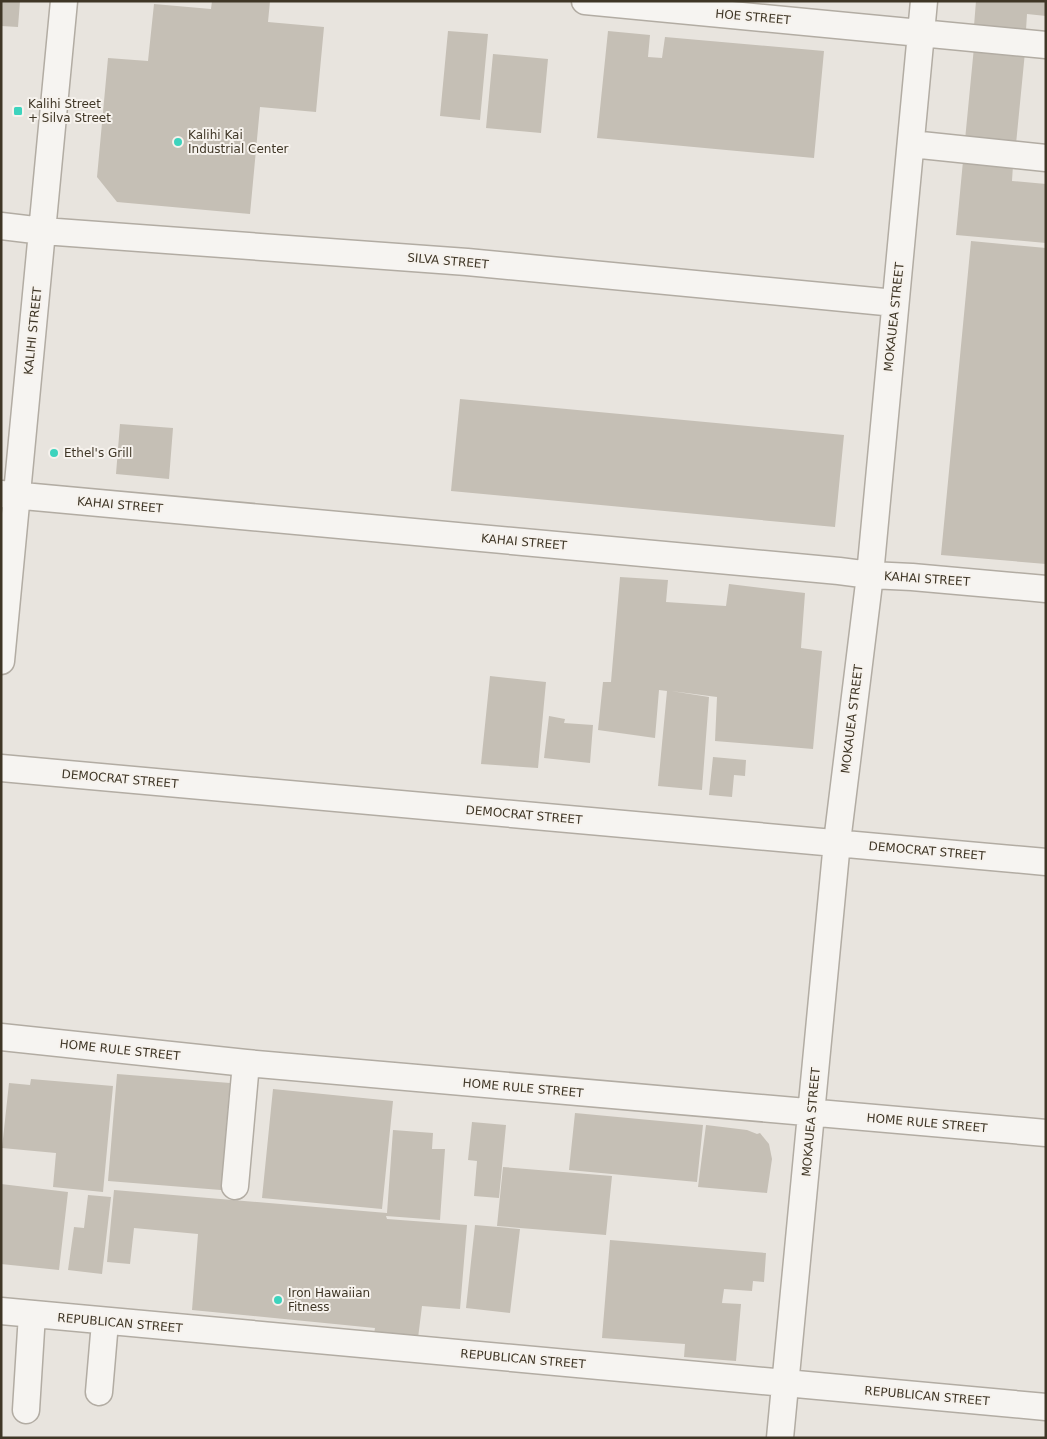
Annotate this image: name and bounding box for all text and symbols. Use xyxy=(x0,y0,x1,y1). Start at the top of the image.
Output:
street label: HOE STREET xyxy=(715,7,792,27)
place label: Kalihi Street + Silva Street xyxy=(28,97,111,125)
marker: Kalihi Street + Silva Street xyxy=(12,105,24,117)
place label: Kalihi Kai Industrial Center xyxy=(188,128,289,156)
marker: Kalihi Kai Industrial Center xyxy=(172,136,184,148)
street label: SILVA STREET xyxy=(407,250,490,272)
street label: MOKAUEA STREET xyxy=(881,261,907,372)
street label: KALIHI STREET xyxy=(21,286,45,376)
place label: Ethel's Grill xyxy=(64,446,132,460)
marker: Ethel's Grill xyxy=(48,447,60,459)
street label: KAHAI STREET xyxy=(76,494,164,516)
street label: KAHAI STREET xyxy=(480,531,568,553)
street label: KAHAI STREET xyxy=(883,569,971,589)
street label: MOKAUEA STREET xyxy=(838,663,866,774)
street label: DEMOCRAT STREET xyxy=(61,767,180,791)
street label: DEMOCRAT STREET xyxy=(465,803,584,827)
street label: DEMOCRAT STREET xyxy=(868,839,987,863)
street label: HOME RULE STREET xyxy=(59,1037,182,1063)
street label: MOKAUEA STREET xyxy=(799,1066,823,1177)
street label: HOME RULE STREET xyxy=(462,1076,585,1100)
street label: HOME RULE STREET xyxy=(866,1111,989,1135)
place label: Iron Hawaiian Fitness xyxy=(288,1286,370,1314)
marker: Iron Hawaiian Fitness xyxy=(272,1294,284,1306)
street label: REPUBLICAN STREET xyxy=(57,1311,184,1336)
street label: REPUBLICAN STREET xyxy=(460,1347,587,1372)
street label: REPUBLICAN STREET xyxy=(864,1384,991,1409)

